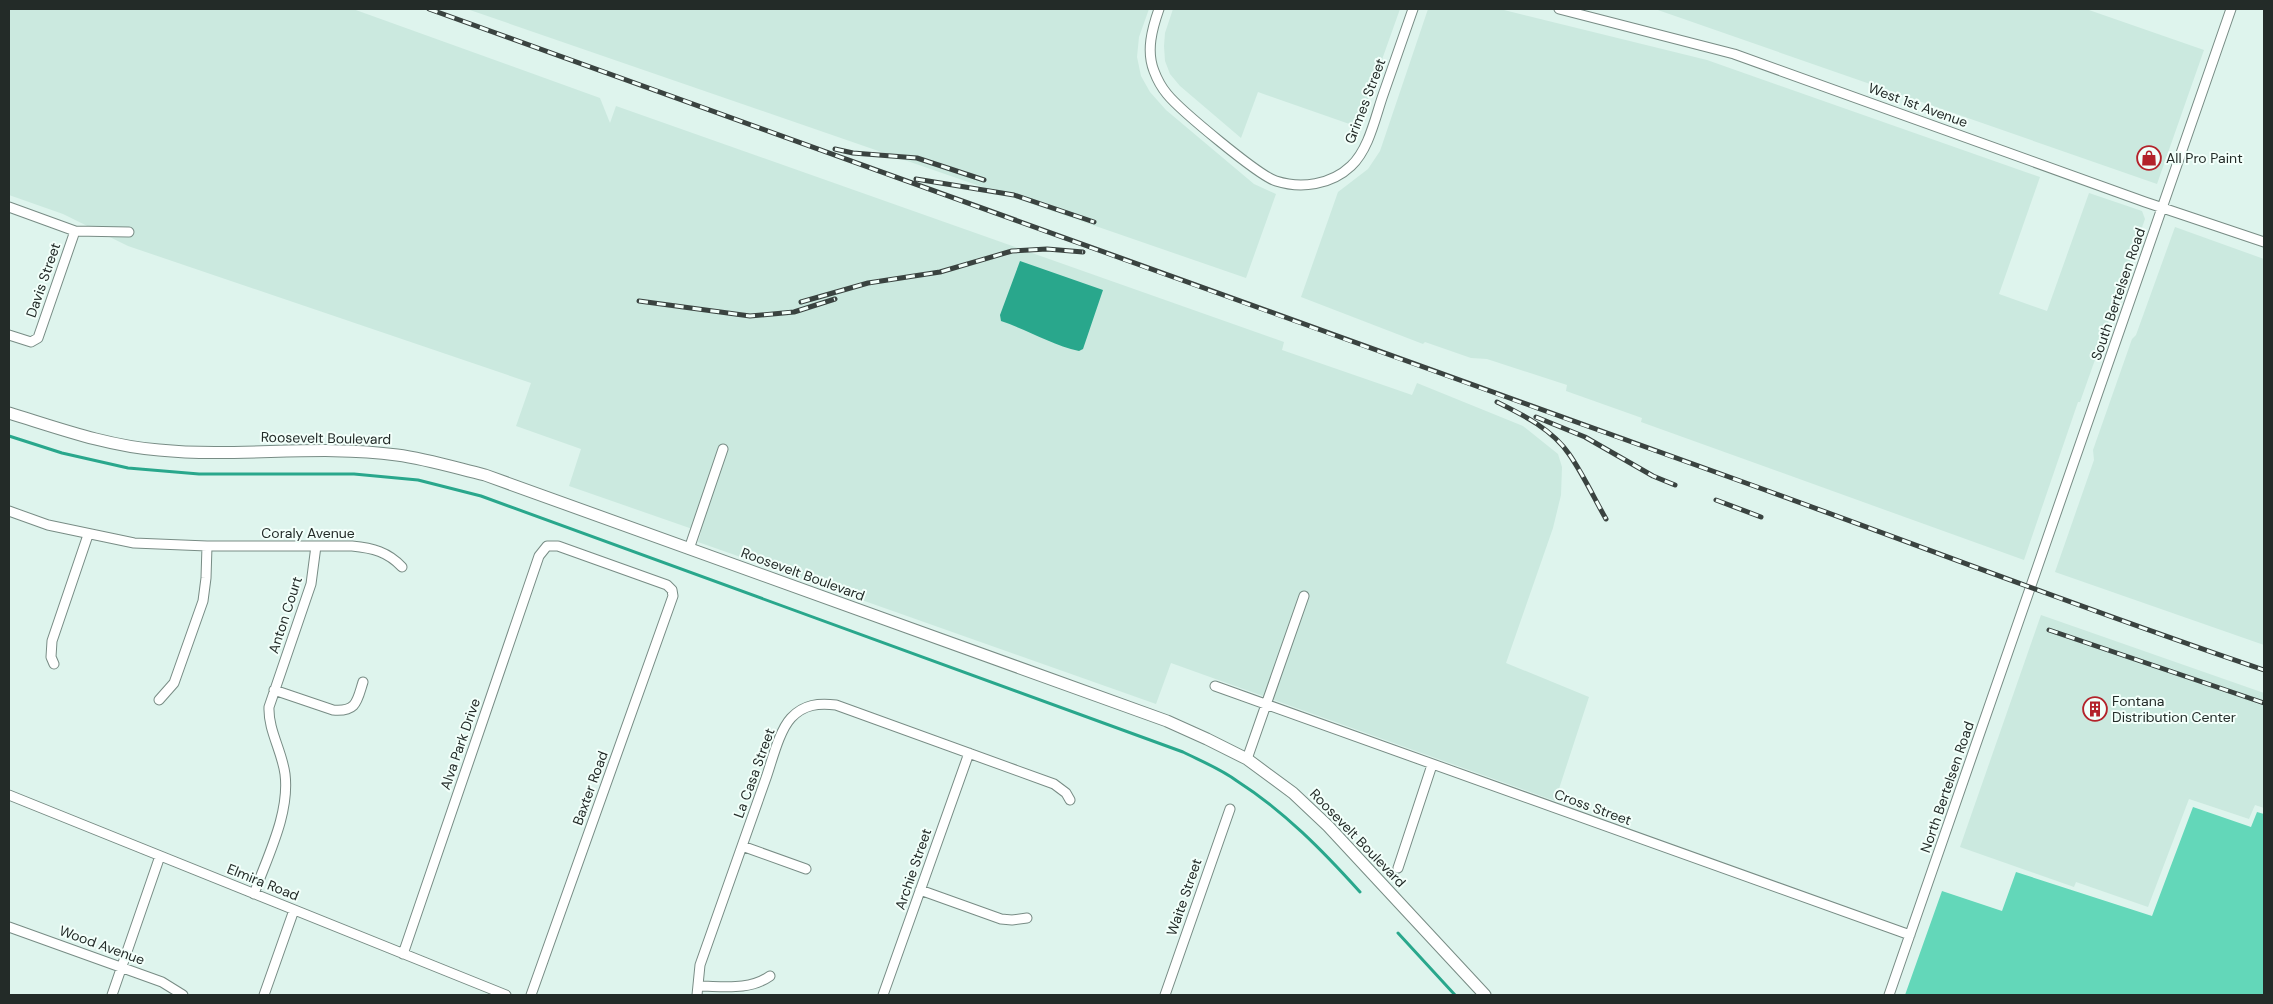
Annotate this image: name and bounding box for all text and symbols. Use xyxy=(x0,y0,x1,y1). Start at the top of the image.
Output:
street label: Grimes Street xyxy=(1340,56,1390,146)
street label: West 1st Avenue xyxy=(1866,79,1970,131)
shop icon: All Pro Paint xyxy=(2136,145,2162,171)
place label: All Pro Paint xyxy=(2166,149,2243,167)
street label: South Bertelsen Road xyxy=(2087,225,2149,363)
street label: Davis Street xyxy=(22,240,64,320)
street label: Roosevelt Boulevard xyxy=(261,428,391,448)
street label: Coraly Avenue xyxy=(261,524,355,542)
street label: Roosevelt Boulevard xyxy=(739,543,867,605)
street label: Anton Court xyxy=(264,574,306,656)
place label: Fontana Distribution Center xyxy=(2112,692,2236,726)
street label: Alva Park Drive xyxy=(436,696,484,792)
building icon: Fontana Distribution Center xyxy=(2082,696,2108,722)
street label: North Bertelsen Road xyxy=(1916,719,1978,855)
street label: La Casa Street xyxy=(729,726,779,820)
street label: Baxter Road xyxy=(568,748,612,828)
street label: Roosevelt Boulevard xyxy=(1306,785,1410,891)
street label: Cross Street xyxy=(1552,785,1634,829)
street label: Archie Street xyxy=(891,826,935,912)
street label: Waite Street xyxy=(1162,856,1206,938)
street label: Elmira Road xyxy=(224,859,302,905)
street label: Wood Avenue xyxy=(57,921,147,969)

